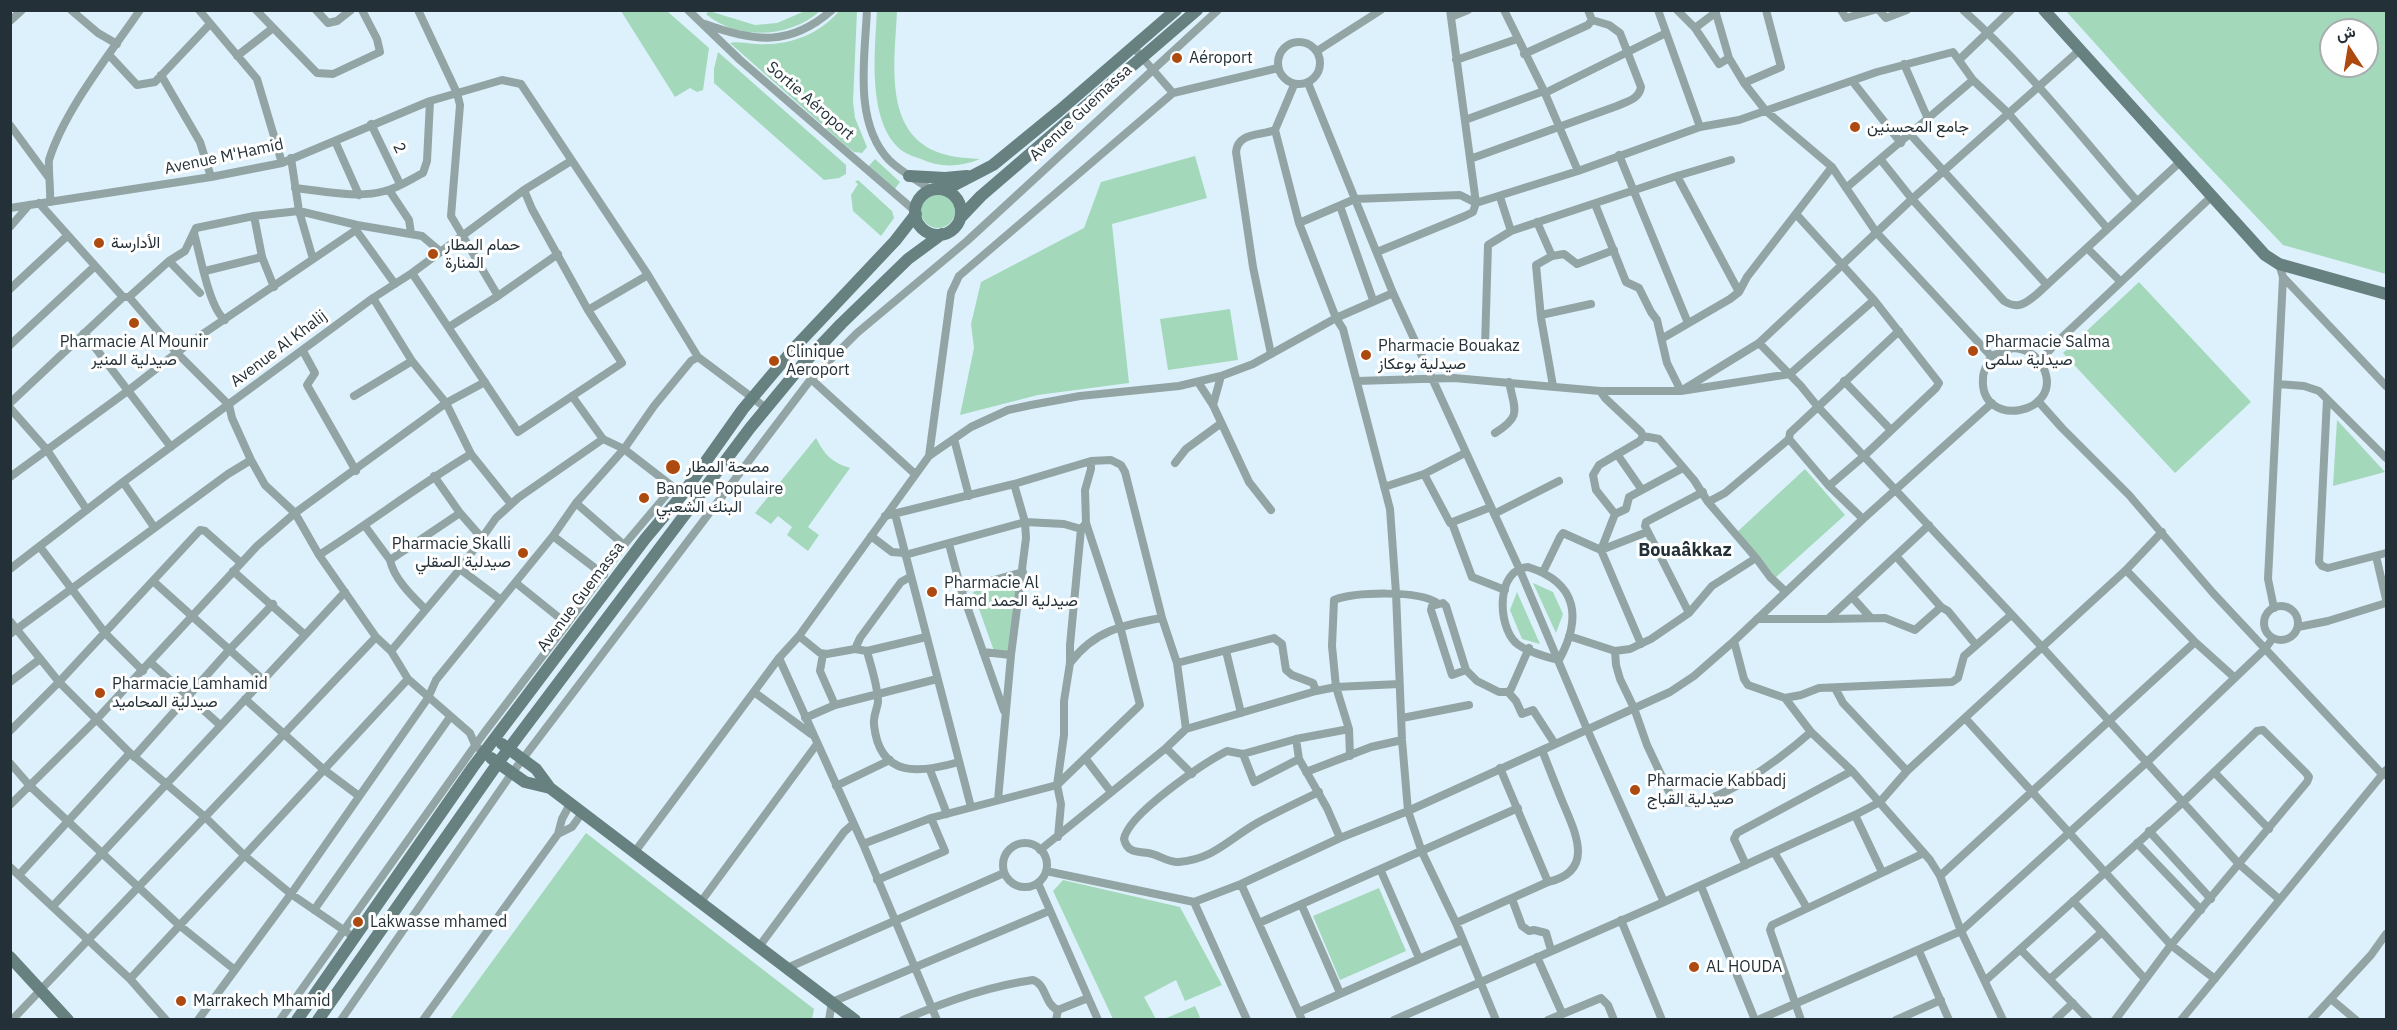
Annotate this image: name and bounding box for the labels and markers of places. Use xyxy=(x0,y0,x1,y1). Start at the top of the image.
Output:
place label: Aéroport xyxy=(1189,48,1253,68)
marker: Aéroport xyxy=(1170,51,1184,65)
place label: جامع المحسنين xyxy=(1867,117,1969,137)
marker: جامع المحسنين xyxy=(1848,120,1862,134)
place label: الأدارسة xyxy=(111,233,160,253)
place label: حمام المطار المنارة xyxy=(445,235,520,273)
marker: الأدارسة xyxy=(92,236,106,250)
marker: حمام المطار المنارة xyxy=(426,247,440,261)
marker: Pharmacie Al Mounir صيدلية المنير xyxy=(127,316,141,330)
place label: Pharmacie Al Mounir صيدلية المنير xyxy=(60,332,208,370)
place label: Pharmacie Salma صيدلية سلمى xyxy=(1985,332,2110,370)
place label: Pharmacie Bouakaz صيدلية بوعكاز xyxy=(1378,336,1520,374)
place label: Clinique Aeroport xyxy=(786,342,850,380)
marker: Pharmacie Salma صيدلية سلمى xyxy=(1966,344,1980,358)
marker: Pharmacie Bouakaz صيدلية بوعكاز xyxy=(1359,348,1373,362)
marker: Clinique Aeroport xyxy=(767,354,781,368)
place label: مصحة المطار xyxy=(686,457,769,477)
marker: مصحة المطار xyxy=(664,458,682,476)
place label: Banque Populaire البنك الشعبي xyxy=(656,479,783,517)
marker: Banque Populaire البنك الشعبي xyxy=(637,491,651,505)
place label: Pharmacie Skalli صيدلية الصقلي xyxy=(392,534,511,572)
marker: Pharmacie Skalli صيدلية الصقلي xyxy=(516,546,530,560)
place label: Pharmacie Al Hamd صيدلية الحمد xyxy=(944,573,1078,611)
marker: Pharmacie Al Hamd صيدلية الحمد xyxy=(925,585,939,599)
place label: Pharmacie Lamhamid صيدلية المحاميد xyxy=(112,674,268,712)
marker: Pharmacie Lamhamid صيدلية المحاميد xyxy=(93,686,107,700)
place label: Pharmacie Kabbadj صيدلية القباج xyxy=(1647,771,1786,809)
marker: Pharmacie Kabbadj صيدلية القباج xyxy=(1628,783,1642,797)
place label: Lakwasse mhamed xyxy=(370,912,507,932)
marker: Lakwasse mhamed xyxy=(351,915,365,929)
place label: AL HOUDA xyxy=(1706,957,1782,977)
marker: AL HOUDA xyxy=(1687,960,1701,974)
place label: Marrakech Mhamid xyxy=(193,991,330,1011)
marker: Marrakech Mhamid xyxy=(174,994,188,1008)

